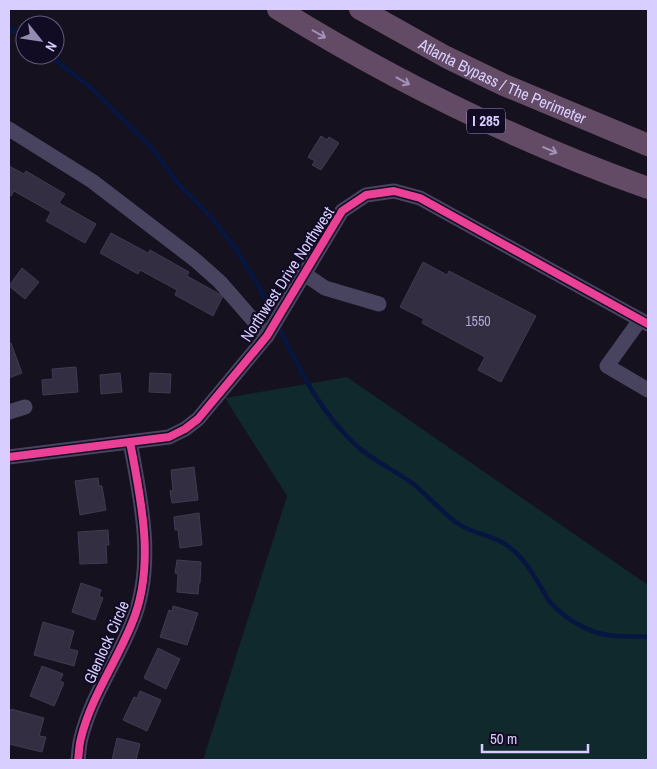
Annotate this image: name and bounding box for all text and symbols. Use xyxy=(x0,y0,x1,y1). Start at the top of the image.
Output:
north arrow xyxy=(15,15,65,65)
one-way arrow xyxy=(311,29,325,39)
street label: Atlanta Bypass / The Perimeter xyxy=(414,32,590,129)
text: N xyxy=(41,38,61,55)
one-way arrow xyxy=(395,77,410,86)
road number: I 285 xyxy=(467,108,505,134)
one-way arrow xyxy=(542,145,557,155)
street label: Northwest Drive Northwest xyxy=(235,202,339,346)
house number: 1550 xyxy=(465,312,491,330)
street label: Glenlock Circle xyxy=(78,597,134,687)
scale bar xyxy=(482,722,588,754)
text: 50 m xyxy=(490,728,517,749)

